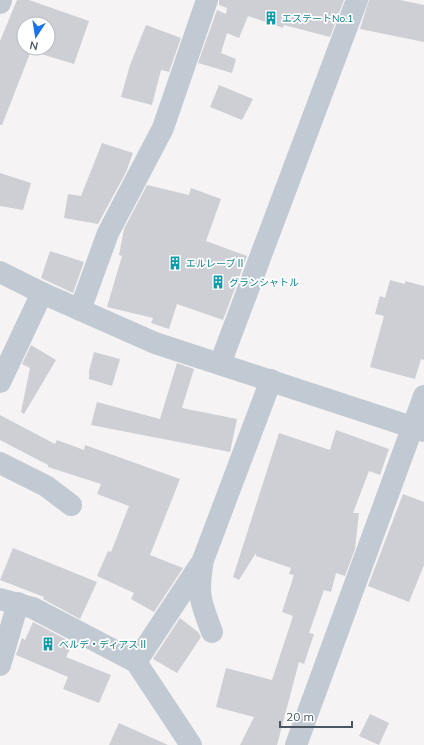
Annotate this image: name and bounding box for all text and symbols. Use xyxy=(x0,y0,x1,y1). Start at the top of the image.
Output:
building icon: エステートNo.1 xyxy=(263,10,279,26)
place label: エステートNo.1 xyxy=(282,12,353,25)
north arrow xyxy=(16,16,56,56)
text: N xyxy=(28,38,39,53)
building icon: エルレーブⅡ xyxy=(167,255,183,271)
place label: エルレーブⅡ xyxy=(186,257,245,270)
building icon: グランシャトル xyxy=(210,274,226,290)
place label: グランシャトル xyxy=(229,276,299,289)
building icon: ベルデ・ディアスⅡ xyxy=(40,636,56,652)
place label: ベルデ・ディアスⅡ xyxy=(59,638,148,651)
scale bar xyxy=(280,703,352,729)
text: 20 m xyxy=(286,709,314,724)

